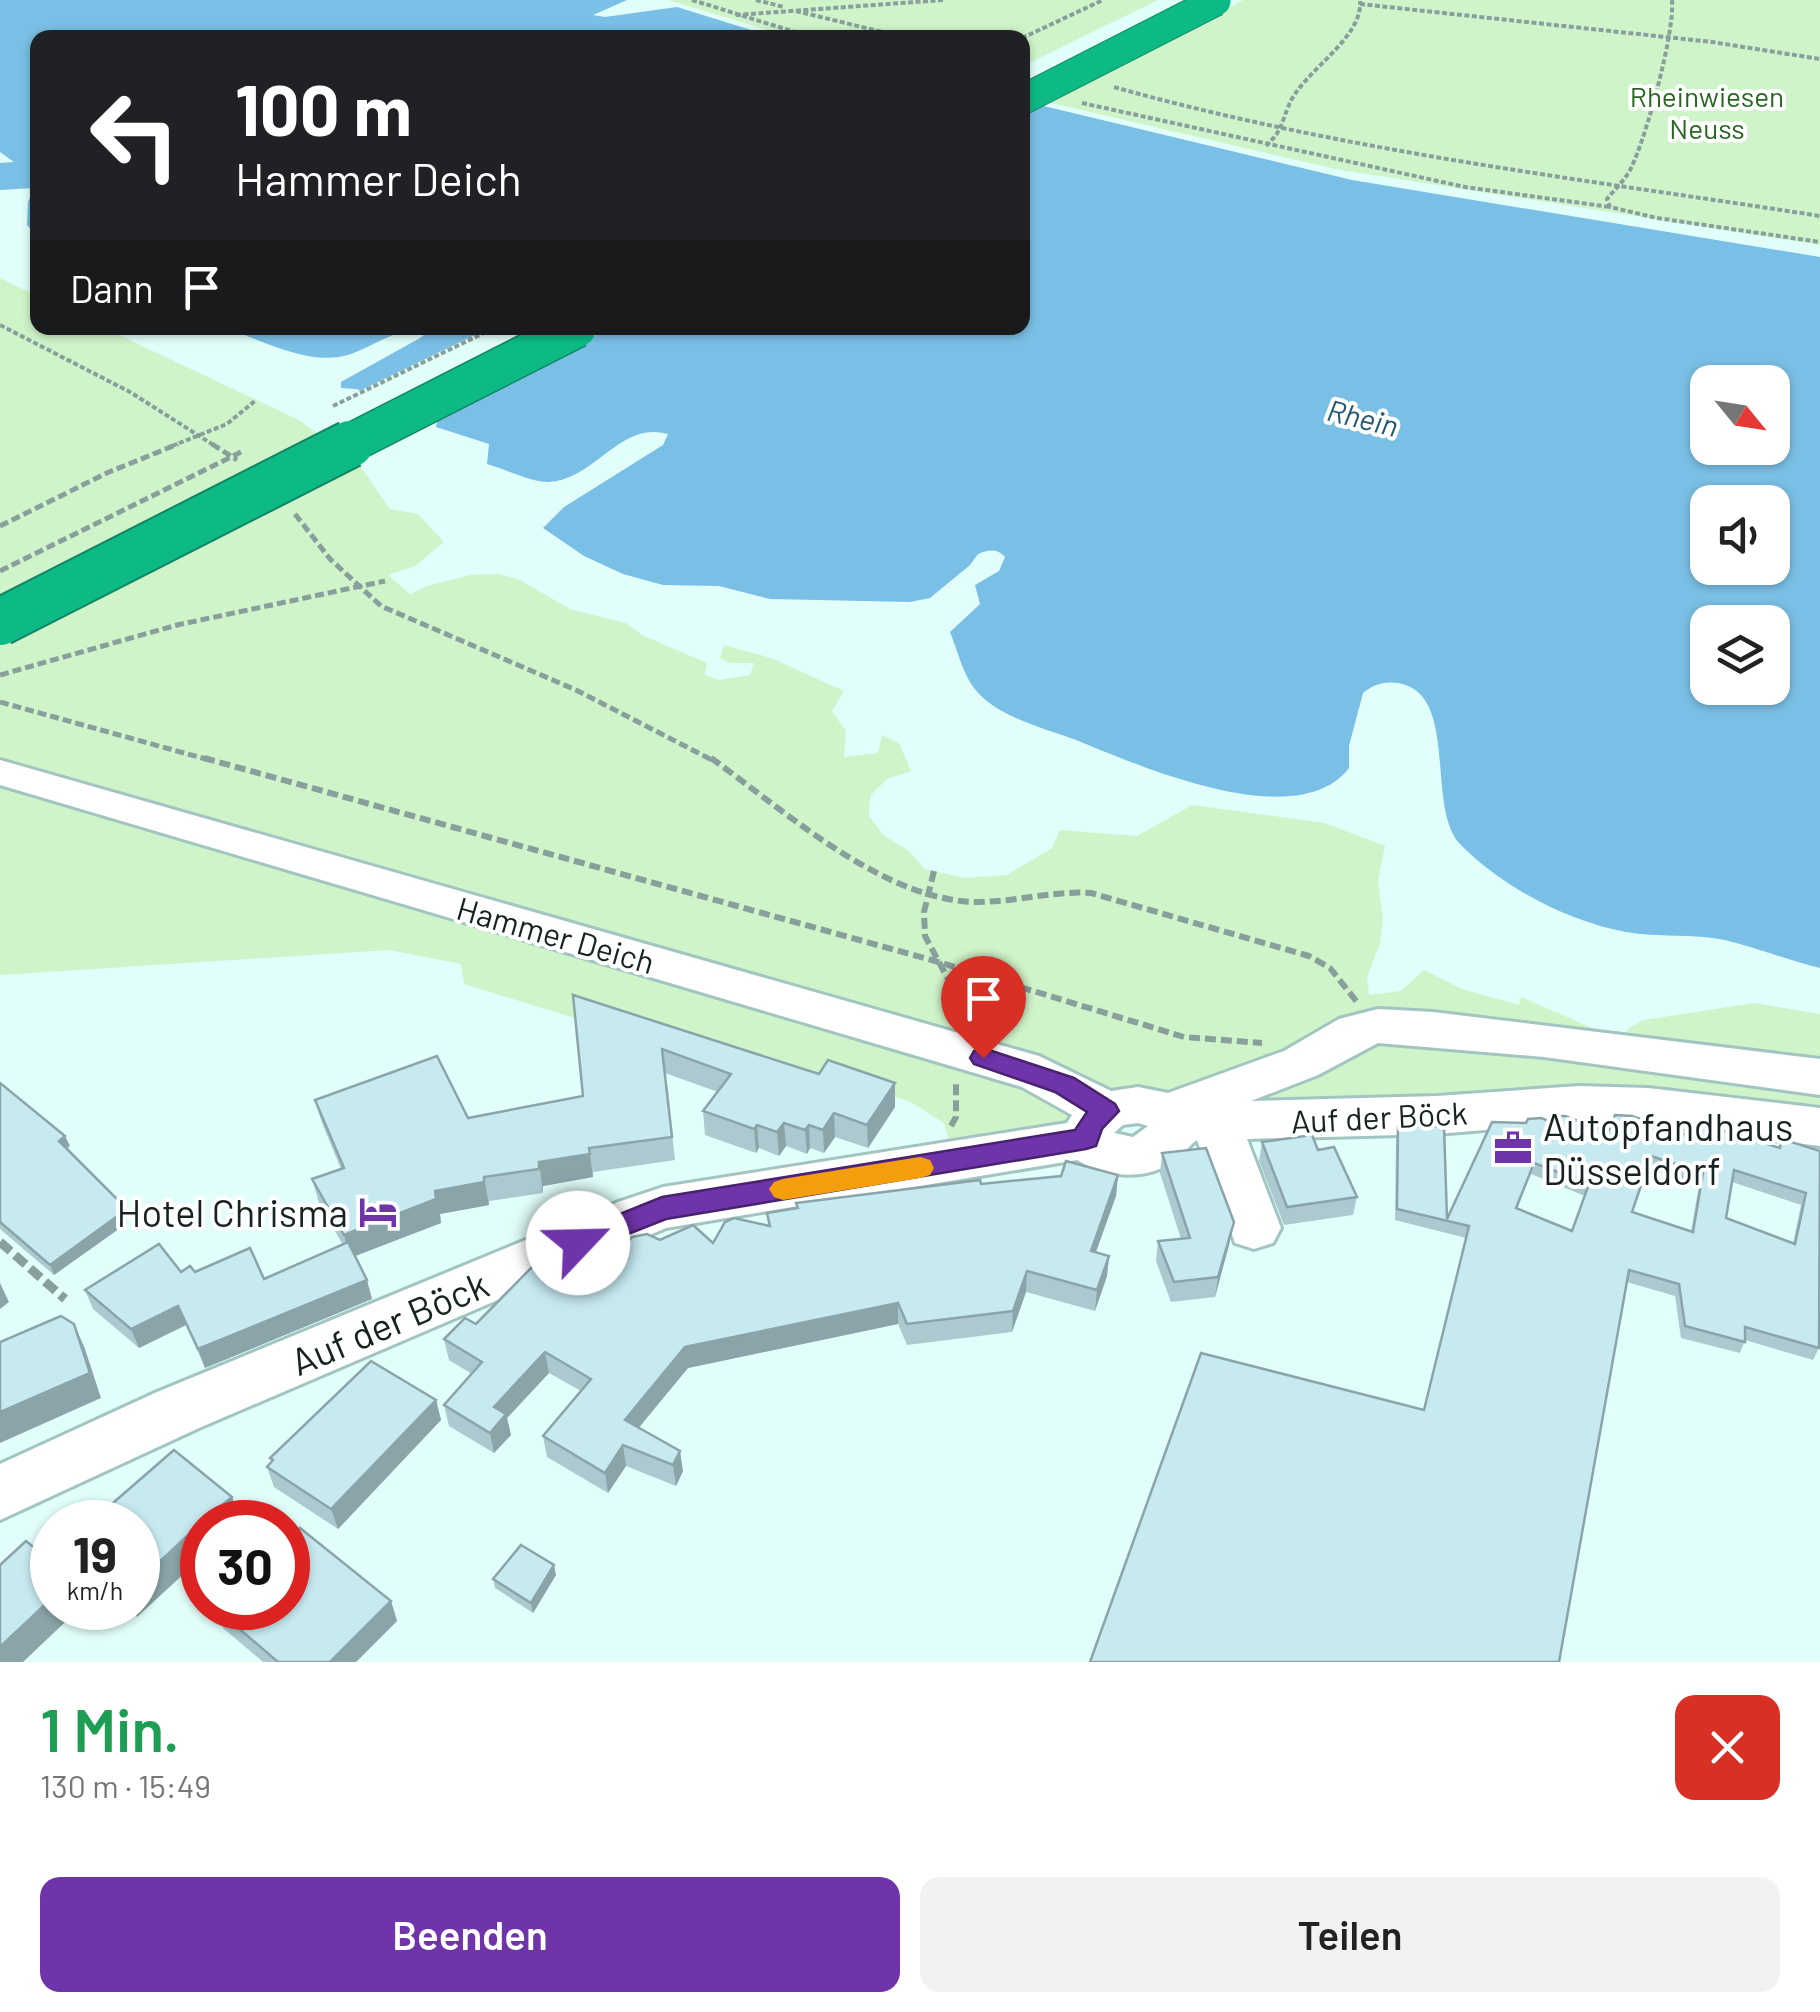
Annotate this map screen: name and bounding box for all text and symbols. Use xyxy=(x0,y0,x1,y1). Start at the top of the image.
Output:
text: 100 m xyxy=(235,66,412,150)
icon: left xyxy=(70,70,200,200)
park label: Rheinwiesen Neuss xyxy=(1630,79,1784,145)
text: Hammer Deich xyxy=(235,151,522,205)
icon: arrive xyxy=(174,260,229,315)
text: Dann xyxy=(70,265,154,311)
north arrow xyxy=(1690,365,1790,465)
map controls xyxy=(1690,365,1790,705)
water label: Rhein xyxy=(1324,391,1402,443)
button: sound xyxy=(1690,485,1790,585)
button: layers xyxy=(1690,605,1790,705)
street label: Hammer Deich xyxy=(453,888,659,980)
pin xyxy=(941,956,1026,1059)
icon: arrive xyxy=(956,971,1011,1026)
street label: Auf der Böck xyxy=(1290,1092,1468,1140)
place label: Autopfandhaus Düsseldorf xyxy=(1543,1103,1793,1193)
office icon: Autopfandhaus Düsseldorf xyxy=(1492,1127,1534,1169)
place label: Hotel Chrisma xyxy=(117,1189,348,1235)
hotel icon: Hotel Chrisma xyxy=(357,1191,399,1233)
position arrow xyxy=(526,1191,630,1295)
street label: Auf der Böck xyxy=(283,1260,495,1384)
speed limit sign: 30 xyxy=(180,1500,310,1630)
text: 19 xyxy=(73,1523,117,1583)
text: km/h xyxy=(67,1575,123,1605)
text: 1 Min. xyxy=(40,1692,180,1764)
button: close xyxy=(1675,1695,1780,1800)
text: 130 m · 15:49 xyxy=(40,1766,211,1804)
button: Beenden xyxy=(40,1877,900,1992)
button: Teilen xyxy=(920,1877,1780,1992)

